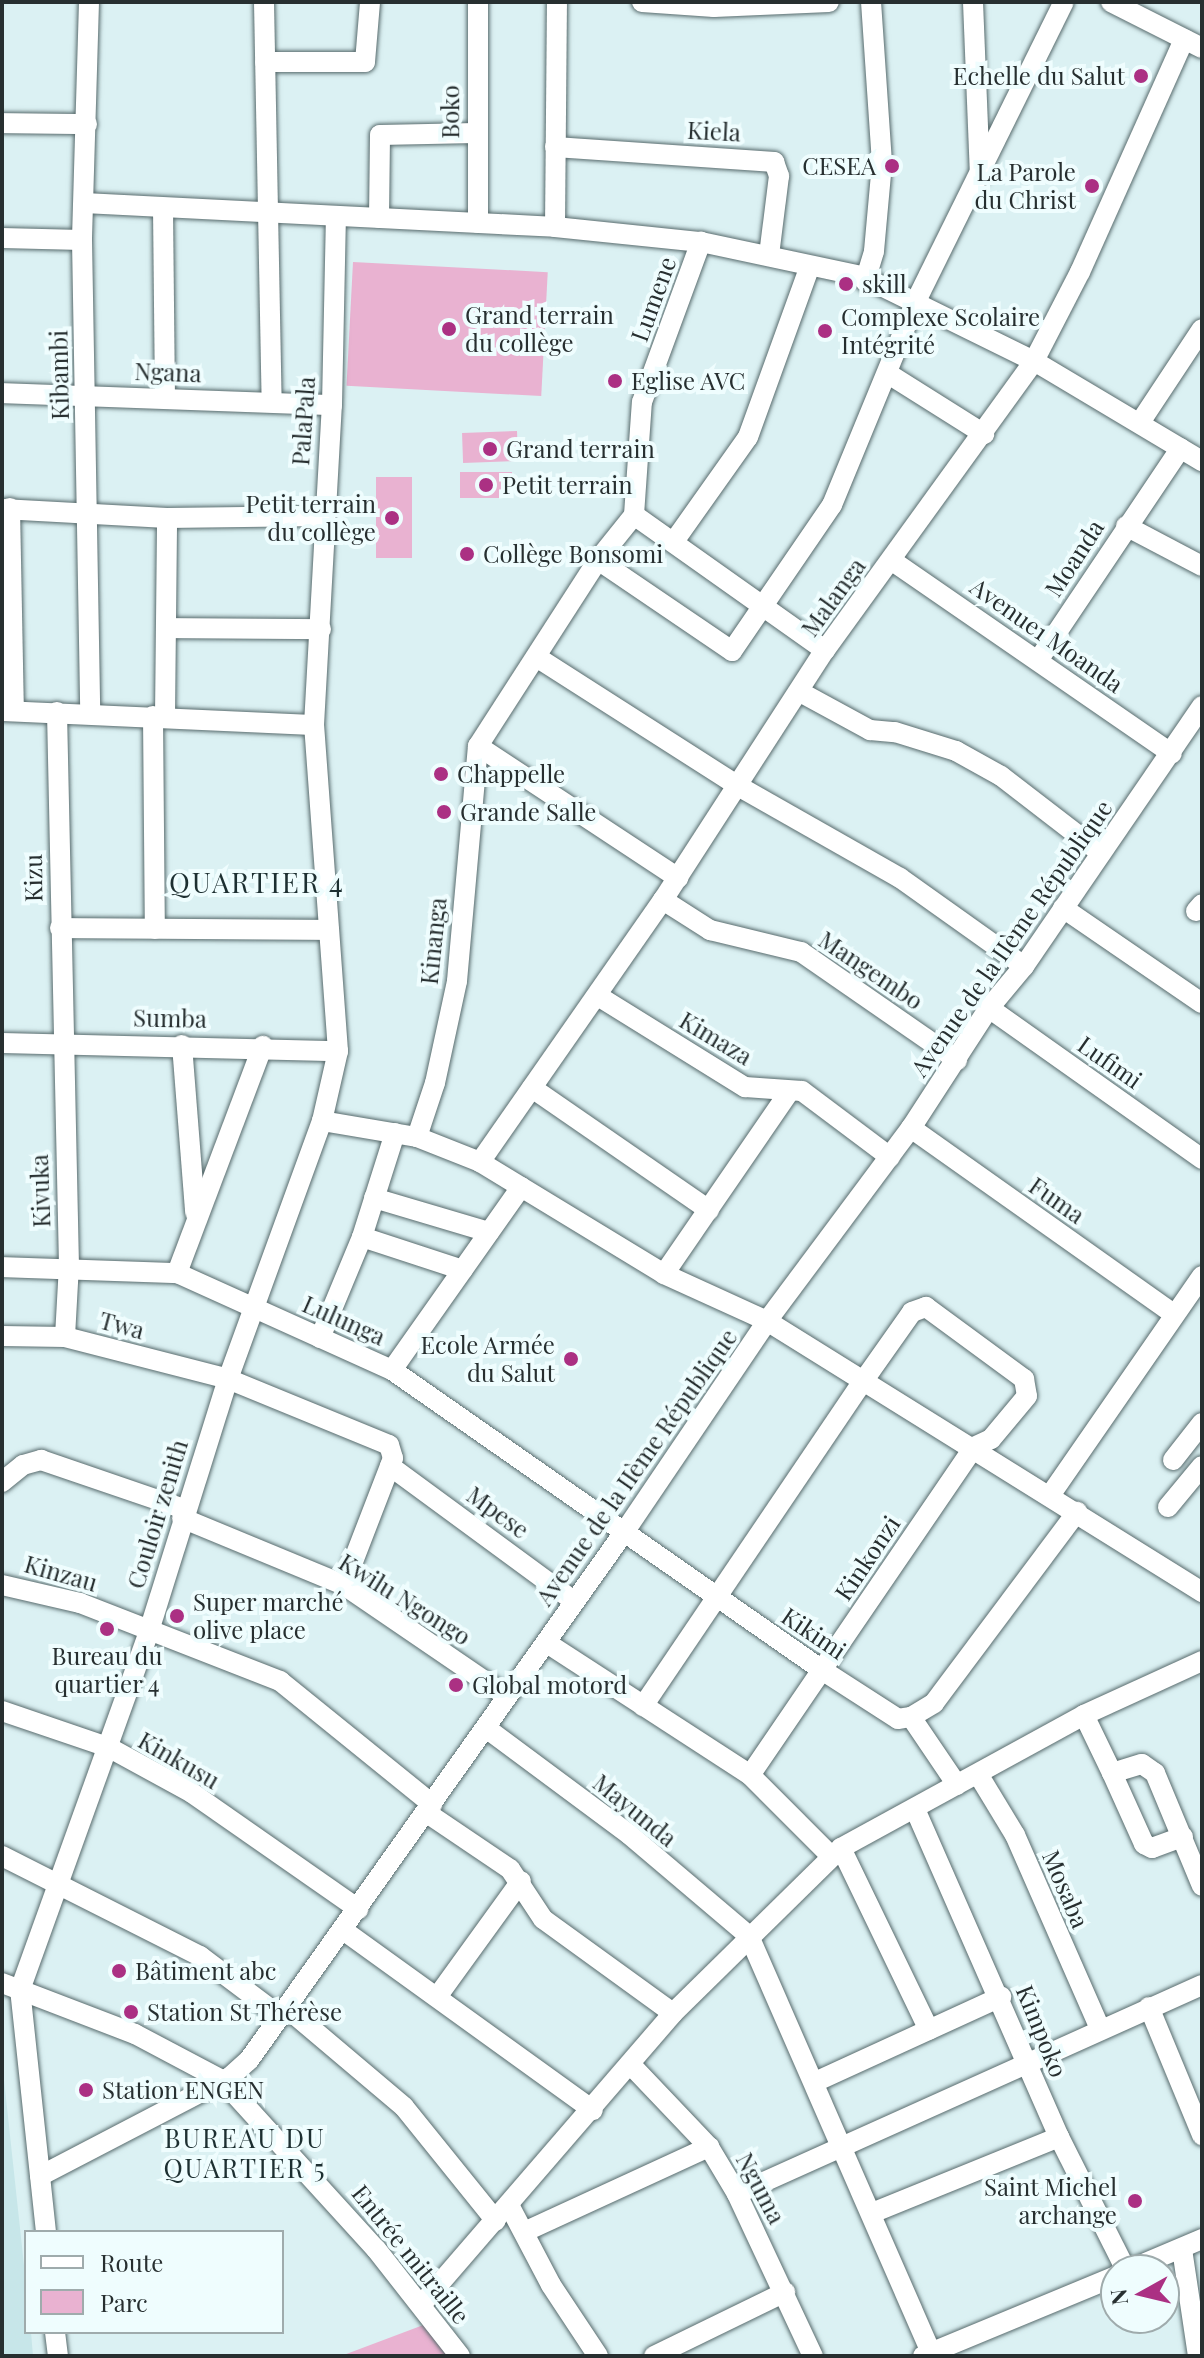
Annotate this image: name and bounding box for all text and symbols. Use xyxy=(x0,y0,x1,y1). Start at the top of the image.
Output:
place label: Echelle du Salut xyxy=(953,62,1125,90)
marker: Echelle du Salut xyxy=(1132,67,1150,85)
street label: Boko xyxy=(436,85,464,139)
street label: Kiela xyxy=(686,115,742,147)
place label: CESEA xyxy=(802,152,876,180)
marker: CESEA xyxy=(883,157,901,175)
place label: La Parole du Christ xyxy=(975,158,1076,214)
marker: La Parole du Christ xyxy=(1083,177,1101,195)
street label: Lumene xyxy=(624,253,682,345)
place label: skill xyxy=(862,270,907,298)
marker: skill xyxy=(837,275,855,293)
place label: Grand terrain du collège xyxy=(465,301,614,357)
place label: Complexe Scolaire Intégrité xyxy=(841,303,1040,359)
marker: Grand terrain du collège xyxy=(440,320,458,338)
marker: Complexe Scolaire Intégrité xyxy=(816,322,834,340)
street label: Kibambi xyxy=(44,330,74,420)
street label: Ngana xyxy=(134,356,202,388)
place label: Eglise AVC xyxy=(631,367,746,395)
marker: Eglise AVC xyxy=(606,372,624,390)
street label: PalaPala xyxy=(286,375,320,467)
place label: Grand terrain xyxy=(506,435,655,463)
marker: Grand terrain xyxy=(481,440,499,458)
place label: Petit terrain xyxy=(502,471,633,499)
marker: Petit terrain xyxy=(477,476,495,494)
place label: Petit terrain du collège xyxy=(245,490,376,546)
marker: Petit terrain du collège xyxy=(383,509,401,527)
street label: Moanda xyxy=(1039,514,1109,602)
place label: Collège Bonsomi xyxy=(483,540,663,568)
marker: Collège Bonsomi xyxy=(458,545,476,563)
street label: Malanga xyxy=(795,552,871,642)
street label: Avenue1 Moanda xyxy=(965,572,1129,698)
place label: Chappelle xyxy=(457,760,565,788)
marker: Chappelle xyxy=(432,765,450,783)
street label: Avenue de la IIème République xyxy=(904,794,1118,1082)
place label: Grande Salle xyxy=(460,798,596,826)
marker: Grande Salle xyxy=(435,803,453,821)
street label: Kizu xyxy=(18,854,48,902)
district label: QUARTIER 4 xyxy=(169,865,345,899)
street label: Kinanga xyxy=(414,896,452,986)
street label: Mangembo xyxy=(813,925,929,1015)
street label: Sumba xyxy=(133,1003,207,1033)
street label: Kimaza xyxy=(675,1005,757,1071)
street label: Lufimi xyxy=(1073,1030,1147,1094)
street label: Kivuka xyxy=(24,1154,56,1228)
street label: Fuma xyxy=(1024,1171,1090,1229)
street label: Lulunga xyxy=(298,1289,390,1351)
street label: Twa xyxy=(96,1305,148,1345)
street label: Avenue de la IIème République xyxy=(529,1323,743,1611)
place label: Ecole Armée du Salut xyxy=(420,1331,555,1387)
marker: Ecole Armée du Salut xyxy=(562,1350,580,1368)
street label: Couloir zenith xyxy=(121,1436,193,1592)
street label: Mpese xyxy=(461,1480,535,1544)
street label: Kinkonzi xyxy=(828,1510,906,1606)
street label: Kwilu Ngongo xyxy=(334,1547,476,1651)
street label: Kinzau xyxy=(21,1549,101,1597)
place label: Super marché olive place xyxy=(193,1588,344,1644)
street label: Kikimi xyxy=(776,1601,852,1665)
marker: Super marché olive place xyxy=(168,1607,186,1625)
marker: Bureau du quartier 4 xyxy=(98,1620,116,1638)
place label: Bureau du quartier 4 xyxy=(52,1642,162,1698)
place label: Global motord xyxy=(472,1671,627,1699)
marker: Global motord xyxy=(447,1676,465,1694)
street label: Kinkusu xyxy=(133,1725,225,1795)
street label: Mayunda xyxy=(588,1768,682,1852)
street label: Mosaba xyxy=(1037,1846,1095,1932)
place label: Bâtiment abc xyxy=(135,1957,277,1985)
marker: Bâtiment abc xyxy=(110,1962,128,1980)
street label: Kimpoko xyxy=(1011,1981,1073,2081)
place label: Station St Thérèse xyxy=(147,1998,343,2026)
marker: Station St Thérèse xyxy=(122,2003,140,2021)
place label: Station ENGEN xyxy=(102,2076,264,2104)
marker: Station ENGEN xyxy=(77,2081,95,2099)
district label: BUREAU DU QUARTIER 5 xyxy=(163,2122,327,2184)
street label: Nguma xyxy=(730,2148,792,2228)
place label: Saint Michel archange xyxy=(984,2173,1117,2229)
street label: Entrée mitraille xyxy=(346,2179,476,2329)
marker: Saint Michel archange xyxy=(1124,2190,1146,2212)
legend xyxy=(24,2230,284,2334)
text: Route xyxy=(100,2246,163,2278)
north arrow xyxy=(1100,2254,1180,2334)
text: Parc xyxy=(100,2286,148,2318)
text: N xyxy=(1102,2287,1134,2307)

